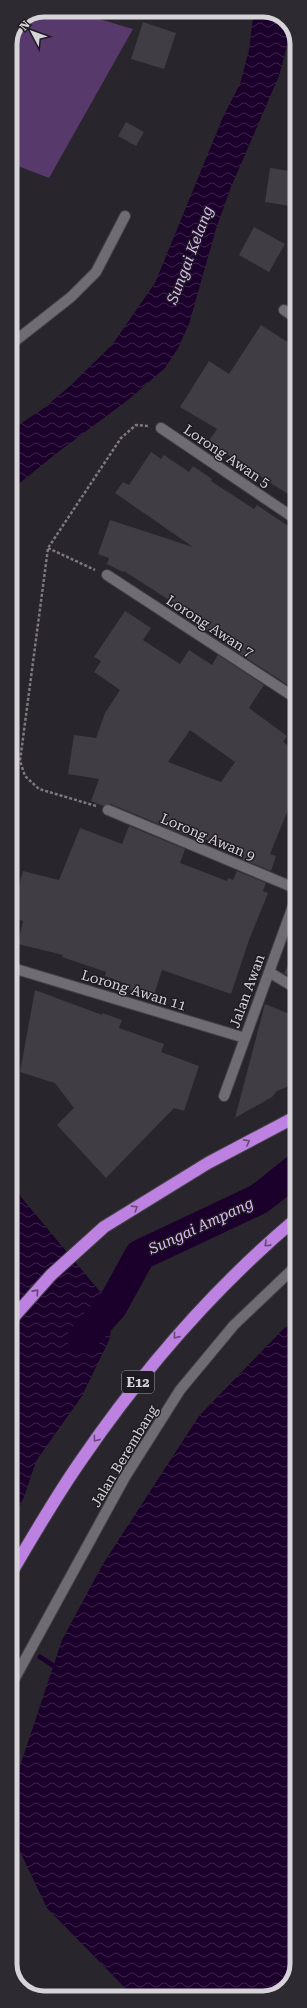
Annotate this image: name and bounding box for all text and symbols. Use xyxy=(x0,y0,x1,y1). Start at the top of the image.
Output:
north arrow xyxy=(12,12,52,52)
text: N xyxy=(17,18,33,33)
water label: Sungai Kelang xyxy=(163,203,217,308)
street label: Lorong Awan 5 xyxy=(181,421,273,491)
street label: Lorong Awan 7 xyxy=(163,592,257,660)
street label: Lorong Awan 9 xyxy=(158,810,258,864)
street label: Jalan Awan xyxy=(226,952,268,1030)
street label: Lorong Awan 11 xyxy=(80,966,188,1014)
one-way arrow xyxy=(243,1140,250,1147)
water label: Sungai Ampang xyxy=(145,1194,256,1259)
one-way arrow xyxy=(131,1206,138,1213)
one-way arrow xyxy=(264,1239,272,1247)
one-way arrow xyxy=(32,1289,39,1297)
one-way arrow xyxy=(174,1332,181,1339)
road number: E12 xyxy=(122,1371,154,1393)
street label: Jalan Berembang xyxy=(87,1402,161,1510)
one-way arrow xyxy=(94,1434,101,1441)

